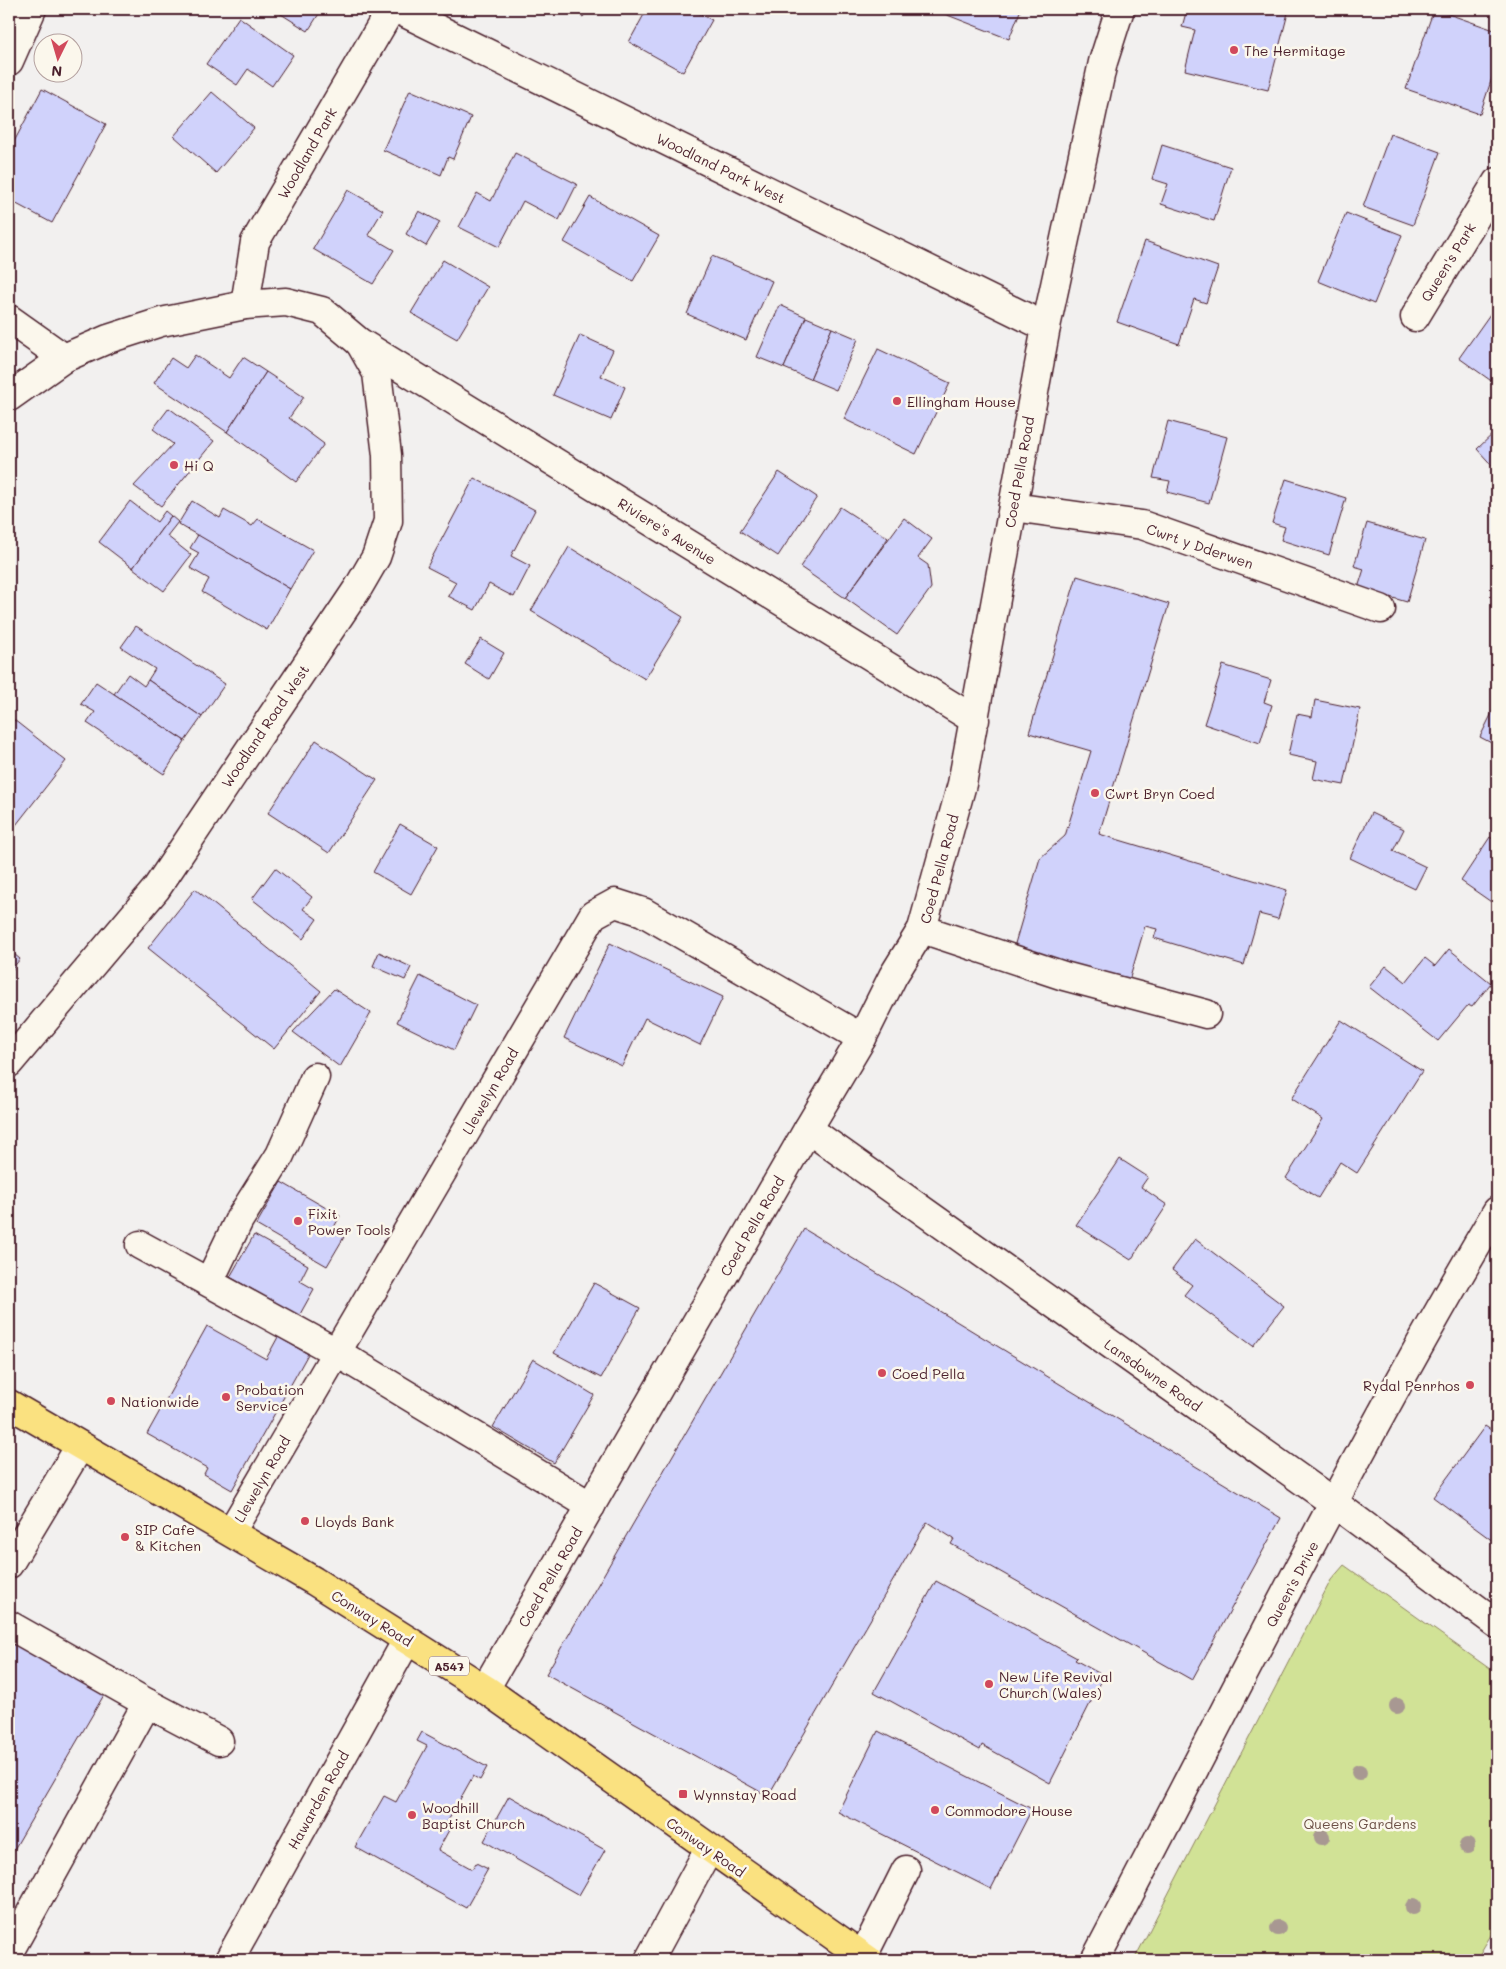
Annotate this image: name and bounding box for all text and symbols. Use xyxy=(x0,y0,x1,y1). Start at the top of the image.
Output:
north arrow xyxy=(32,32,82,82)
place label: The Hermitage xyxy=(1244,41,1346,60)
marker: The Hermitage xyxy=(1228,44,1240,56)
text: N xyxy=(51,62,63,81)
street label: Woodland Park xyxy=(273,104,341,202)
street label: Woodland Park West xyxy=(653,128,789,208)
street label: Queen's Park xyxy=(1416,219,1480,305)
place label: Ellingham House xyxy=(907,392,1016,411)
marker: Ellingham House xyxy=(891,395,903,407)
street label: Coed Pella Road xyxy=(1000,415,1038,529)
place label: Hi Q xyxy=(184,456,214,475)
marker: Hi Q xyxy=(168,459,180,471)
street label: Riviere's Avenue xyxy=(614,493,720,569)
street label: Cwrt y Dderwen xyxy=(1144,519,1256,573)
street label: Woodland Road West xyxy=(217,661,313,791)
place label: Cwrt Bryn Coed xyxy=(1105,784,1215,803)
marker: Cwrt Bryn Coed xyxy=(1089,787,1101,799)
street label: Coed Pella Road xyxy=(915,812,963,926)
street label: Llewelyn Road xyxy=(458,1044,523,1138)
street label: Coed Pella Road xyxy=(716,1172,788,1280)
place label: Fixit Power Tools xyxy=(308,1204,391,1239)
marker: Fixit Power Tools xyxy=(292,1215,304,1227)
street label: Lansdowne Road xyxy=(1101,1334,1205,1416)
place label: Coed Pella xyxy=(892,1364,965,1383)
marker: Coed Pella xyxy=(876,1367,888,1379)
place label: Rydal Penrhos xyxy=(1363,1376,1460,1395)
marker: Rydal Penrhos xyxy=(1464,1379,1476,1391)
place label: Probation Service xyxy=(236,1380,304,1415)
marker: Probation Service xyxy=(220,1391,232,1403)
place label: Nationwide xyxy=(121,1392,199,1411)
marker: Nationwide xyxy=(105,1395,117,1407)
street label: Llewelyn Road xyxy=(230,1432,295,1526)
place label: Lloyds Bank xyxy=(315,1512,394,1531)
marker: Lloyds Bank xyxy=(299,1515,311,1527)
place label: SIP Cafe & Kitchen xyxy=(135,1520,201,1555)
street label: Coed Pella Road xyxy=(514,1523,586,1631)
marker: SIP Cafe & Kitchen xyxy=(119,1531,131,1543)
street label: Queen's Drive xyxy=(1261,1538,1323,1630)
street label: Conway Road xyxy=(328,1585,416,1651)
road number: A547 xyxy=(429,1656,469,1675)
place label: New Life Revival Church (Wales) xyxy=(999,1667,1113,1702)
marker: New Life Revival Church (Wales) xyxy=(983,1678,995,1690)
street label: Hawarden Road xyxy=(283,1747,353,1853)
place label: Wynnstay Road xyxy=(693,1785,797,1804)
marker: Wynnstay Road xyxy=(677,1788,689,1800)
place label: Woodhill Baptist Church xyxy=(422,1798,525,1833)
place label: Commodore House xyxy=(945,1801,1073,1820)
marker: Commodore House xyxy=(929,1804,941,1816)
marker: Woodhill Baptist Church xyxy=(406,1809,418,1821)
street label: Conway Road xyxy=(663,1813,749,1881)
park label: Queens Gardens xyxy=(1303,1814,1417,1833)

